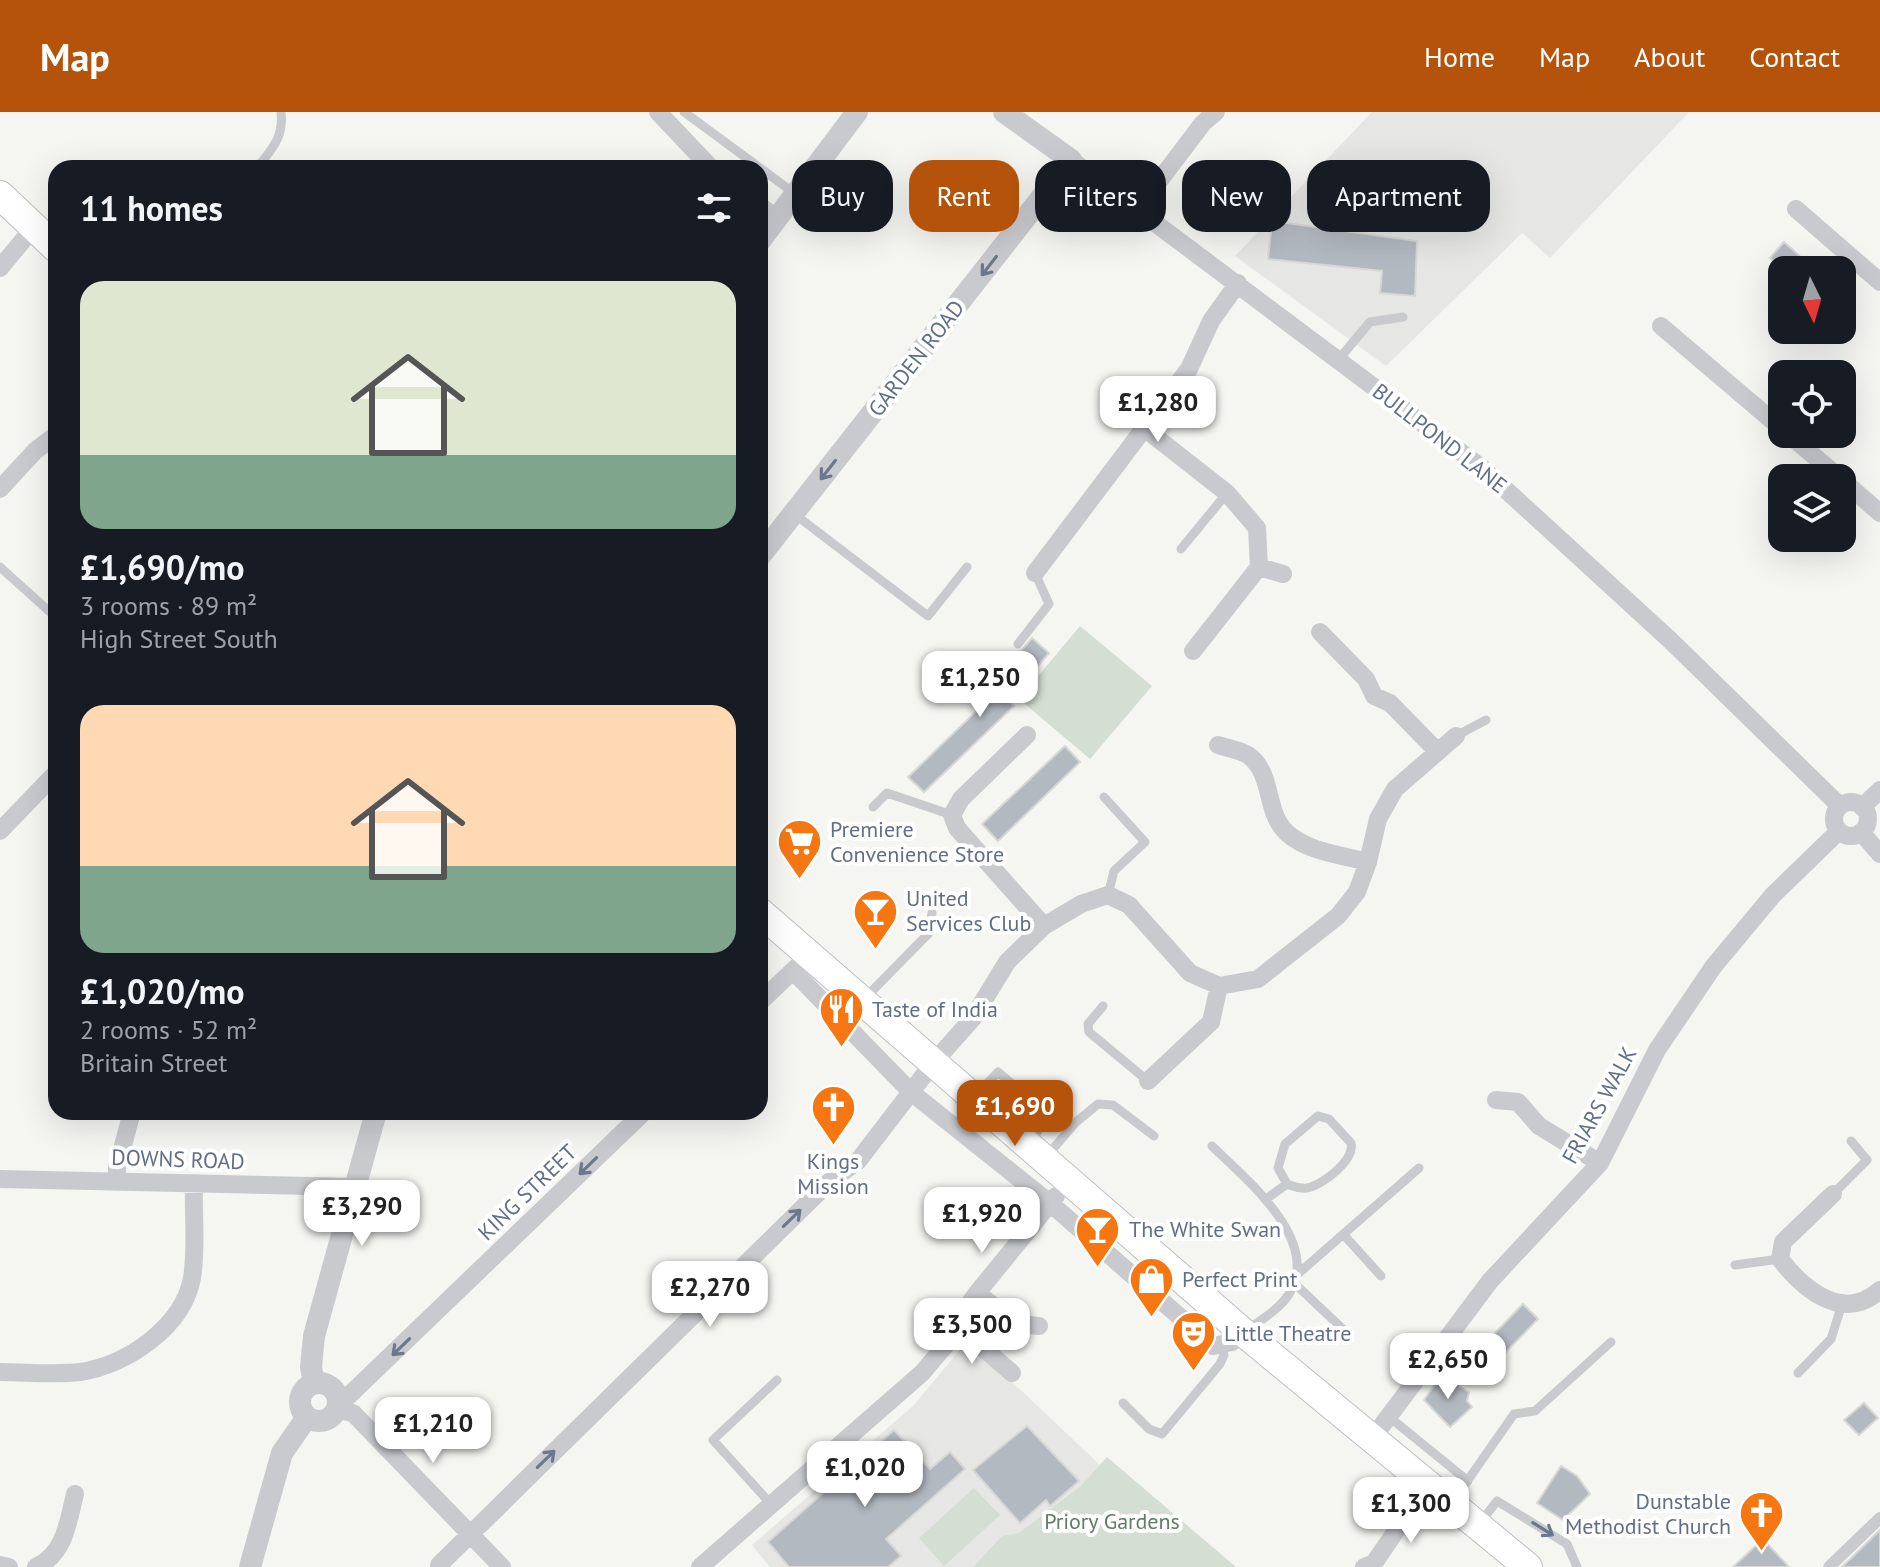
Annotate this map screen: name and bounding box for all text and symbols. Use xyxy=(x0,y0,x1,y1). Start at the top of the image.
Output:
text: Map xyxy=(40,32,110,81)
text: Home xyxy=(1424,38,1495,75)
text: Map xyxy=(1539,38,1590,75)
text: About xyxy=(1634,38,1705,75)
text: Contact xyxy=(1749,38,1840,75)
chip: Buy xyxy=(792,160,893,232)
chip: Rent xyxy=(909,160,1019,232)
chip: Filters xyxy=(1035,160,1166,232)
chip: New xyxy=(1182,160,1291,232)
chip: Apartment xyxy=(1307,160,1490,232)
text: 11 homes xyxy=(80,186,223,230)
icon: filters xyxy=(692,186,736,230)
one-way arrow xyxy=(980,255,997,276)
north arrow xyxy=(1768,256,1856,344)
map controls xyxy=(1768,256,1856,552)
street label: GARDEN ROAD xyxy=(862,294,970,422)
icon: home xyxy=(336,333,480,477)
button: locate xyxy=(1768,360,1856,448)
pin: £1,280 xyxy=(1093,376,1223,444)
street label: BULLPOND LANE xyxy=(1367,377,1513,499)
text: £1,280 xyxy=(1118,385,1198,418)
one-way arrow xyxy=(819,459,836,480)
button: layers xyxy=(1768,464,1856,552)
text: £1,690/mo xyxy=(80,545,244,589)
text: 3 rooms · 89 m² xyxy=(80,589,257,622)
text: High Street South xyxy=(80,622,278,655)
pin: £1,250 xyxy=(915,651,1045,719)
text: £1,250 xyxy=(940,660,1020,693)
icon: home xyxy=(336,757,480,901)
place label: Premiere Convenience Store xyxy=(830,815,1004,868)
supermarket icon: Premiere Convenience Store xyxy=(775,818,823,881)
place label: United Services Club xyxy=(906,884,1031,937)
bar icon: United Services Club xyxy=(851,887,899,950)
text: £1,020/mo xyxy=(80,969,244,1013)
restaurant icon: Taste of India xyxy=(817,985,865,1048)
place label: Taste of India xyxy=(872,995,998,1023)
text: 2 rooms · 52 m² xyxy=(80,1013,257,1046)
street label: FRIARS WALK xyxy=(1555,1042,1643,1168)
text: Britain Street xyxy=(80,1046,227,1079)
pin: £1,690 xyxy=(950,1080,1080,1148)
church icon: Kings Mission xyxy=(809,1084,857,1147)
text: £1,690 xyxy=(975,1089,1055,1122)
street label: KING STREET xyxy=(472,1138,582,1246)
street label: DOWNS ROAD xyxy=(111,1143,245,1175)
place label: Kings Mission xyxy=(797,1147,869,1200)
one-way arrow xyxy=(579,1156,598,1175)
pin: £3,290 xyxy=(297,1180,427,1248)
pin: £1,920 xyxy=(917,1187,1047,1255)
text: £3,290 xyxy=(322,1189,402,1222)
text: £1,920 xyxy=(942,1196,1022,1229)
bar icon: The White Swan xyxy=(1074,1205,1122,1268)
one-way arrow xyxy=(782,1209,802,1228)
place label: The White Swan xyxy=(1129,1215,1281,1243)
shop icon: Perfect Print xyxy=(1127,1255,1175,1318)
pin: £2,270 xyxy=(645,1261,775,1329)
place label: Perfect Print xyxy=(1182,1265,1298,1293)
text: £2,270 xyxy=(670,1270,750,1303)
pin: £3,500 xyxy=(907,1298,1037,1366)
text: £3,500 xyxy=(932,1307,1012,1340)
theatre icon: Little Theatre xyxy=(1169,1309,1217,1372)
place label: Little Theatre xyxy=(1224,1319,1351,1347)
pin: £2,650 xyxy=(1383,1333,1513,1401)
one-way arrow xyxy=(391,1337,411,1356)
text: £2,650 xyxy=(1408,1342,1488,1375)
pin: £1,210 xyxy=(368,1397,498,1465)
text: £1,210 xyxy=(393,1406,473,1439)
pin: £1,020 xyxy=(800,1441,930,1509)
one-way arrow xyxy=(536,1450,555,1469)
text: £1,020 xyxy=(825,1450,905,1483)
pin: £1,300 xyxy=(1346,1477,1476,1545)
text: £1,300 xyxy=(1371,1486,1451,1519)
place label: Dunstable Methodist Church xyxy=(1565,1487,1731,1540)
church icon: Dunstable Methodist Church xyxy=(1738,1490,1786,1553)
park label: Priory Gardens xyxy=(1044,1507,1180,1535)
one-way arrow xyxy=(1531,1521,1554,1537)

